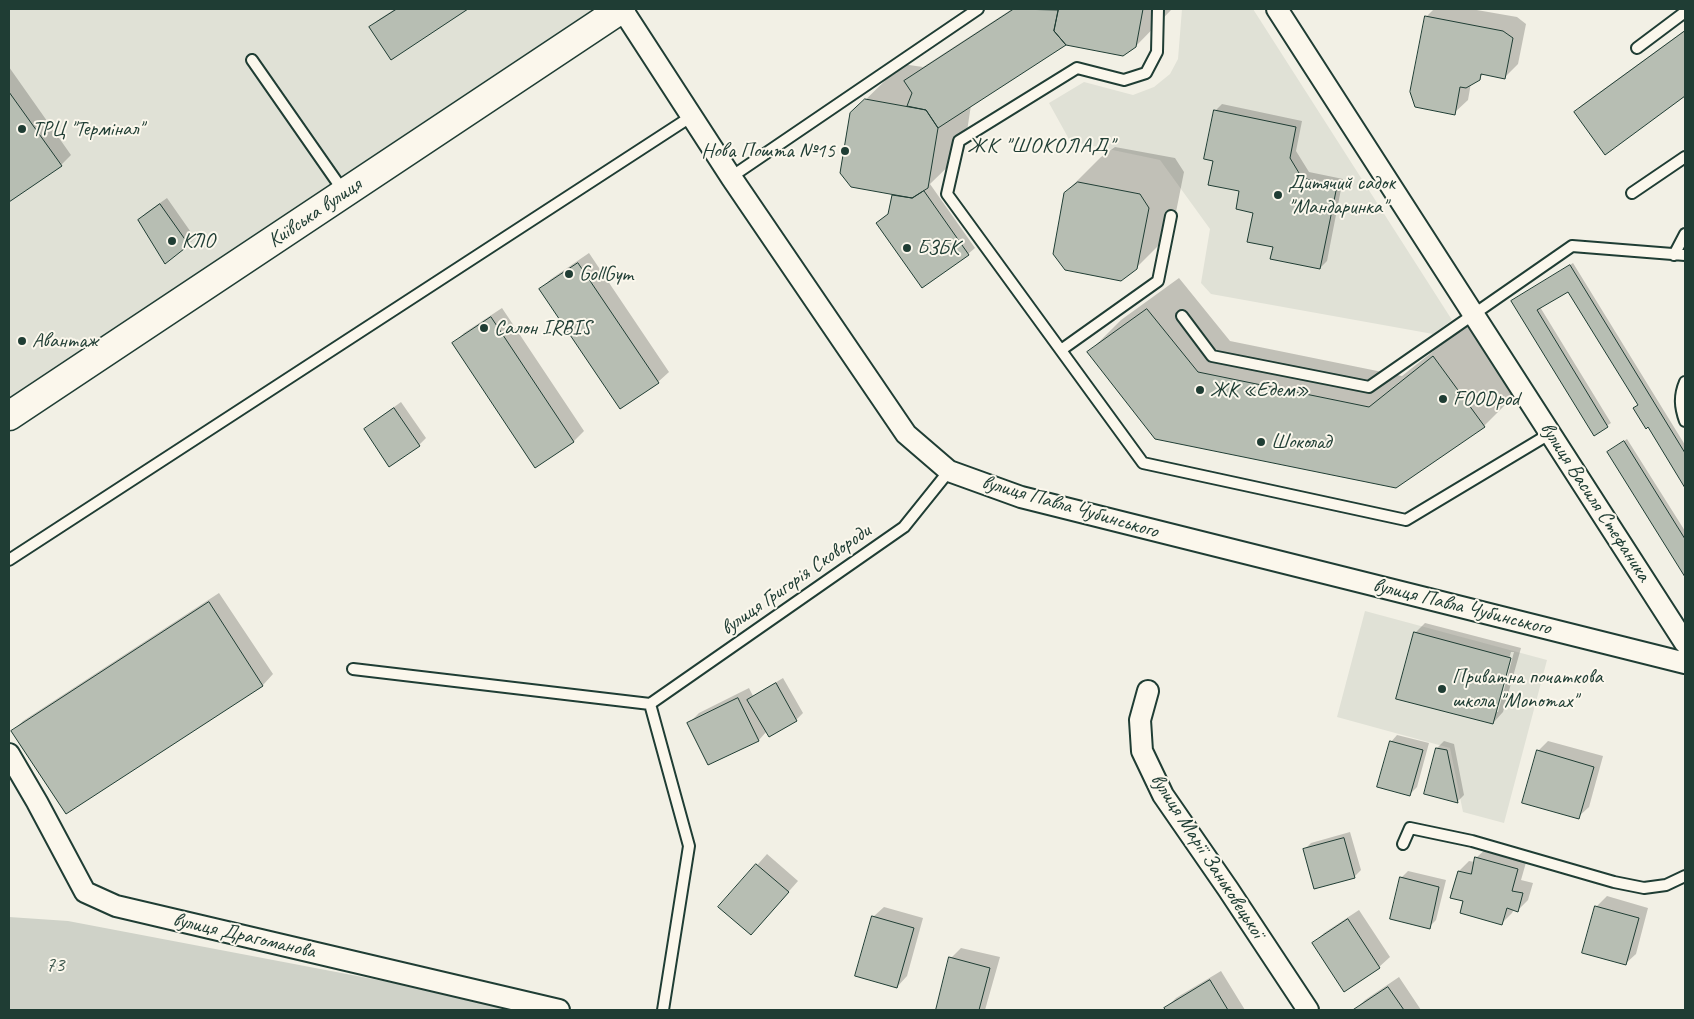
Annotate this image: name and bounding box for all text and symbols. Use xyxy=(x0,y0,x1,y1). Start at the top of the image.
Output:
place label: ТРЦ "Термінал" xyxy=(32,116,143,142)
marker: ТРЦ "Термінал" xyxy=(16,123,28,135)
district label: ЖК "ШОКОЛАД" xyxy=(966,133,1116,159)
place label: Нова Пошта №15 xyxy=(701,138,835,164)
marker: Нова Пошта №15 xyxy=(839,145,851,157)
place label: Дитячий садок "Мандаринка" xyxy=(1288,170,1395,220)
street label: Київська вулиця xyxy=(263,172,367,254)
marker: Дитячий садок "Мандаринка" xyxy=(1272,189,1284,201)
place label: КЛО xyxy=(182,228,215,254)
marker: КЛО xyxy=(166,235,178,247)
place label: БЗБК xyxy=(917,235,959,261)
marker: БЗБК xyxy=(901,242,913,254)
place label: GollGym xyxy=(579,261,633,287)
marker: GollGym xyxy=(563,268,575,280)
place label: Салон IRBIS xyxy=(494,315,591,341)
marker: Салон IRBIS xyxy=(478,322,490,334)
place label: Авантаж xyxy=(32,328,98,354)
marker: Авантаж xyxy=(16,335,28,347)
place label: ЖК «Едем» xyxy=(1210,377,1309,403)
marker: ЖК «Едем» xyxy=(1194,384,1206,396)
place label: FOODpod xyxy=(1453,386,1519,412)
marker: FOODpod xyxy=(1437,393,1449,405)
street label: вулиця Василя Стефаника xyxy=(1534,417,1656,587)
place label: Шоколад xyxy=(1271,429,1331,455)
marker: Шоколад xyxy=(1255,436,1267,448)
street label: вулиця Павла Чубинського xyxy=(979,470,1161,544)
street label: вулиця Григорія Сковороди xyxy=(716,519,876,641)
street label: вулиця Павла Чубинського xyxy=(1370,573,1554,641)
place label: Приватна початкова школа "Monomax" xyxy=(1452,664,1603,714)
marker: Приватна початкова школа "Monomax" xyxy=(1436,683,1448,695)
street label: вулиця Марії Заньковецької xyxy=(1144,769,1270,943)
street label: вулиця Драгоманова xyxy=(170,907,318,965)
park label: 73 xyxy=(46,952,64,978)

